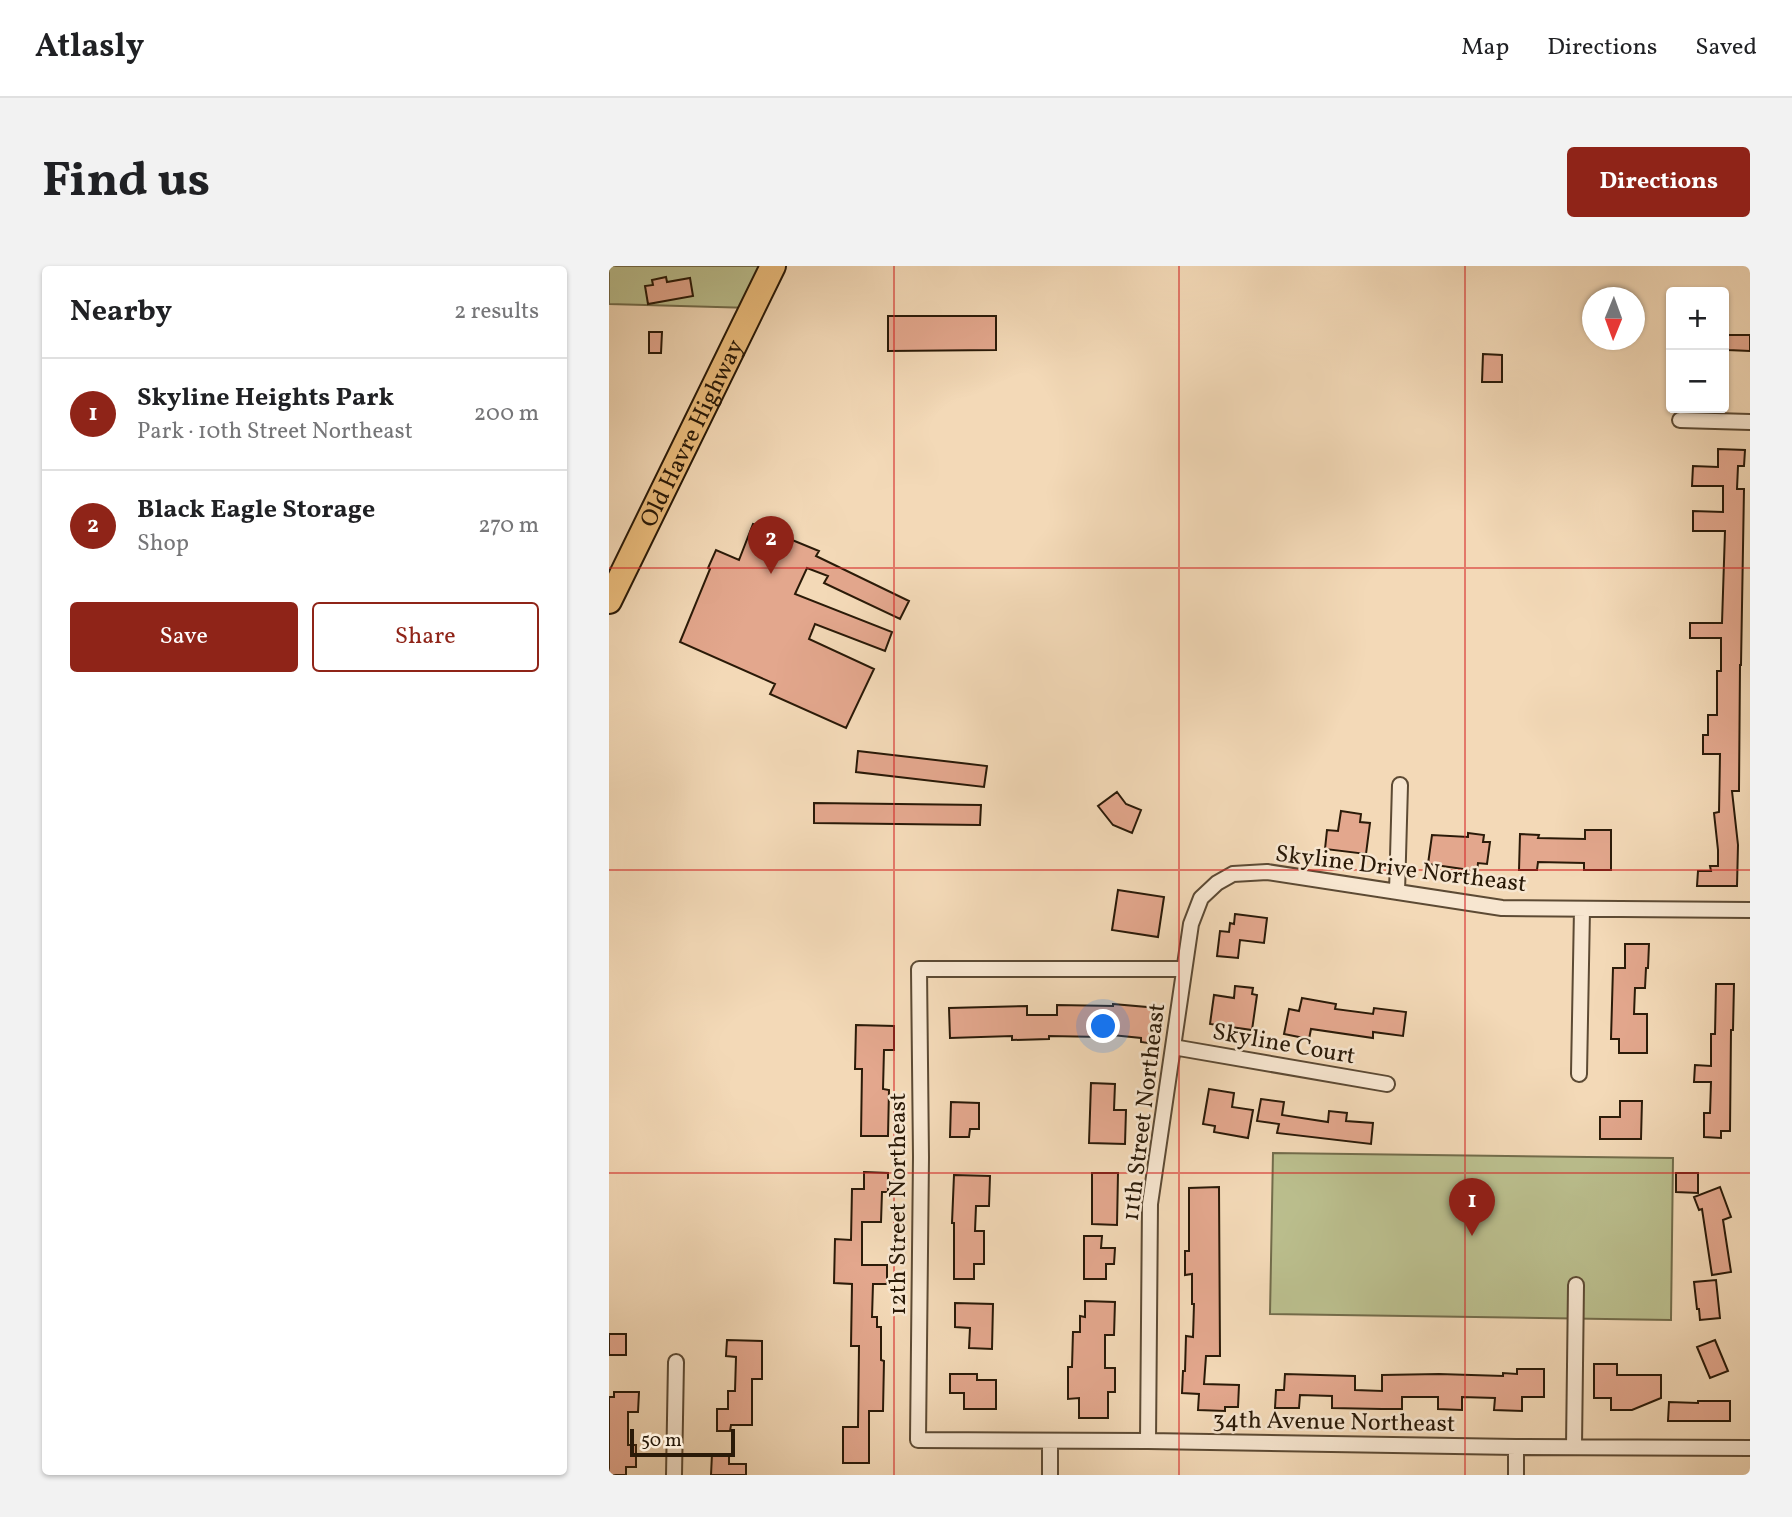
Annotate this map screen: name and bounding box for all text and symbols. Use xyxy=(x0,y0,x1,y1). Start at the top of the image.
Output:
text: Atlasly xyxy=(35,25,144,71)
text: Map xyxy=(1461,31,1509,65)
text: Directions xyxy=(1547,31,1657,65)
text: Saved xyxy=(1695,31,1757,65)
button: Directions xyxy=(1567,147,1750,217)
text: Find us xyxy=(42,148,210,217)
north arrow xyxy=(1582,287,1645,350)
map controls xyxy=(1666,287,1729,413)
button: + xyxy=(1666,287,1729,350)
text: Nearby xyxy=(70,291,172,333)
text: 2 results xyxy=(454,296,539,328)
street label: Old Havre Highway xyxy=(633,334,753,534)
button: − xyxy=(1666,350,1729,413)
text: Skyline Heights Park xyxy=(137,380,394,416)
text: 1 xyxy=(88,398,98,430)
text: 200 m xyxy=(474,398,539,430)
text: Park · 10th Street Northeast xyxy=(137,416,413,448)
text: Black Eagle Storage xyxy=(137,492,375,528)
text: 2 xyxy=(87,510,99,542)
text: 270 m xyxy=(478,510,539,542)
pin: 2 xyxy=(748,516,794,574)
text: Shop xyxy=(137,528,189,560)
button: Save xyxy=(70,602,298,672)
button: Share xyxy=(312,602,539,672)
street label: Skyline Drive Northeast xyxy=(1273,838,1528,902)
street label: 11th Street Northeast xyxy=(1115,1001,1175,1223)
your location xyxy=(1086,1009,1120,1043)
street label: Skyline Court xyxy=(1209,1016,1358,1074)
street label: 12th Street Northeast xyxy=(882,1093,916,1315)
pin: 1 xyxy=(1449,1178,1495,1236)
street label: 34th Avenue Northeast xyxy=(1212,1404,1456,1442)
scale bar xyxy=(630,1426,735,1458)
text: 50 m xyxy=(641,1428,682,1454)

